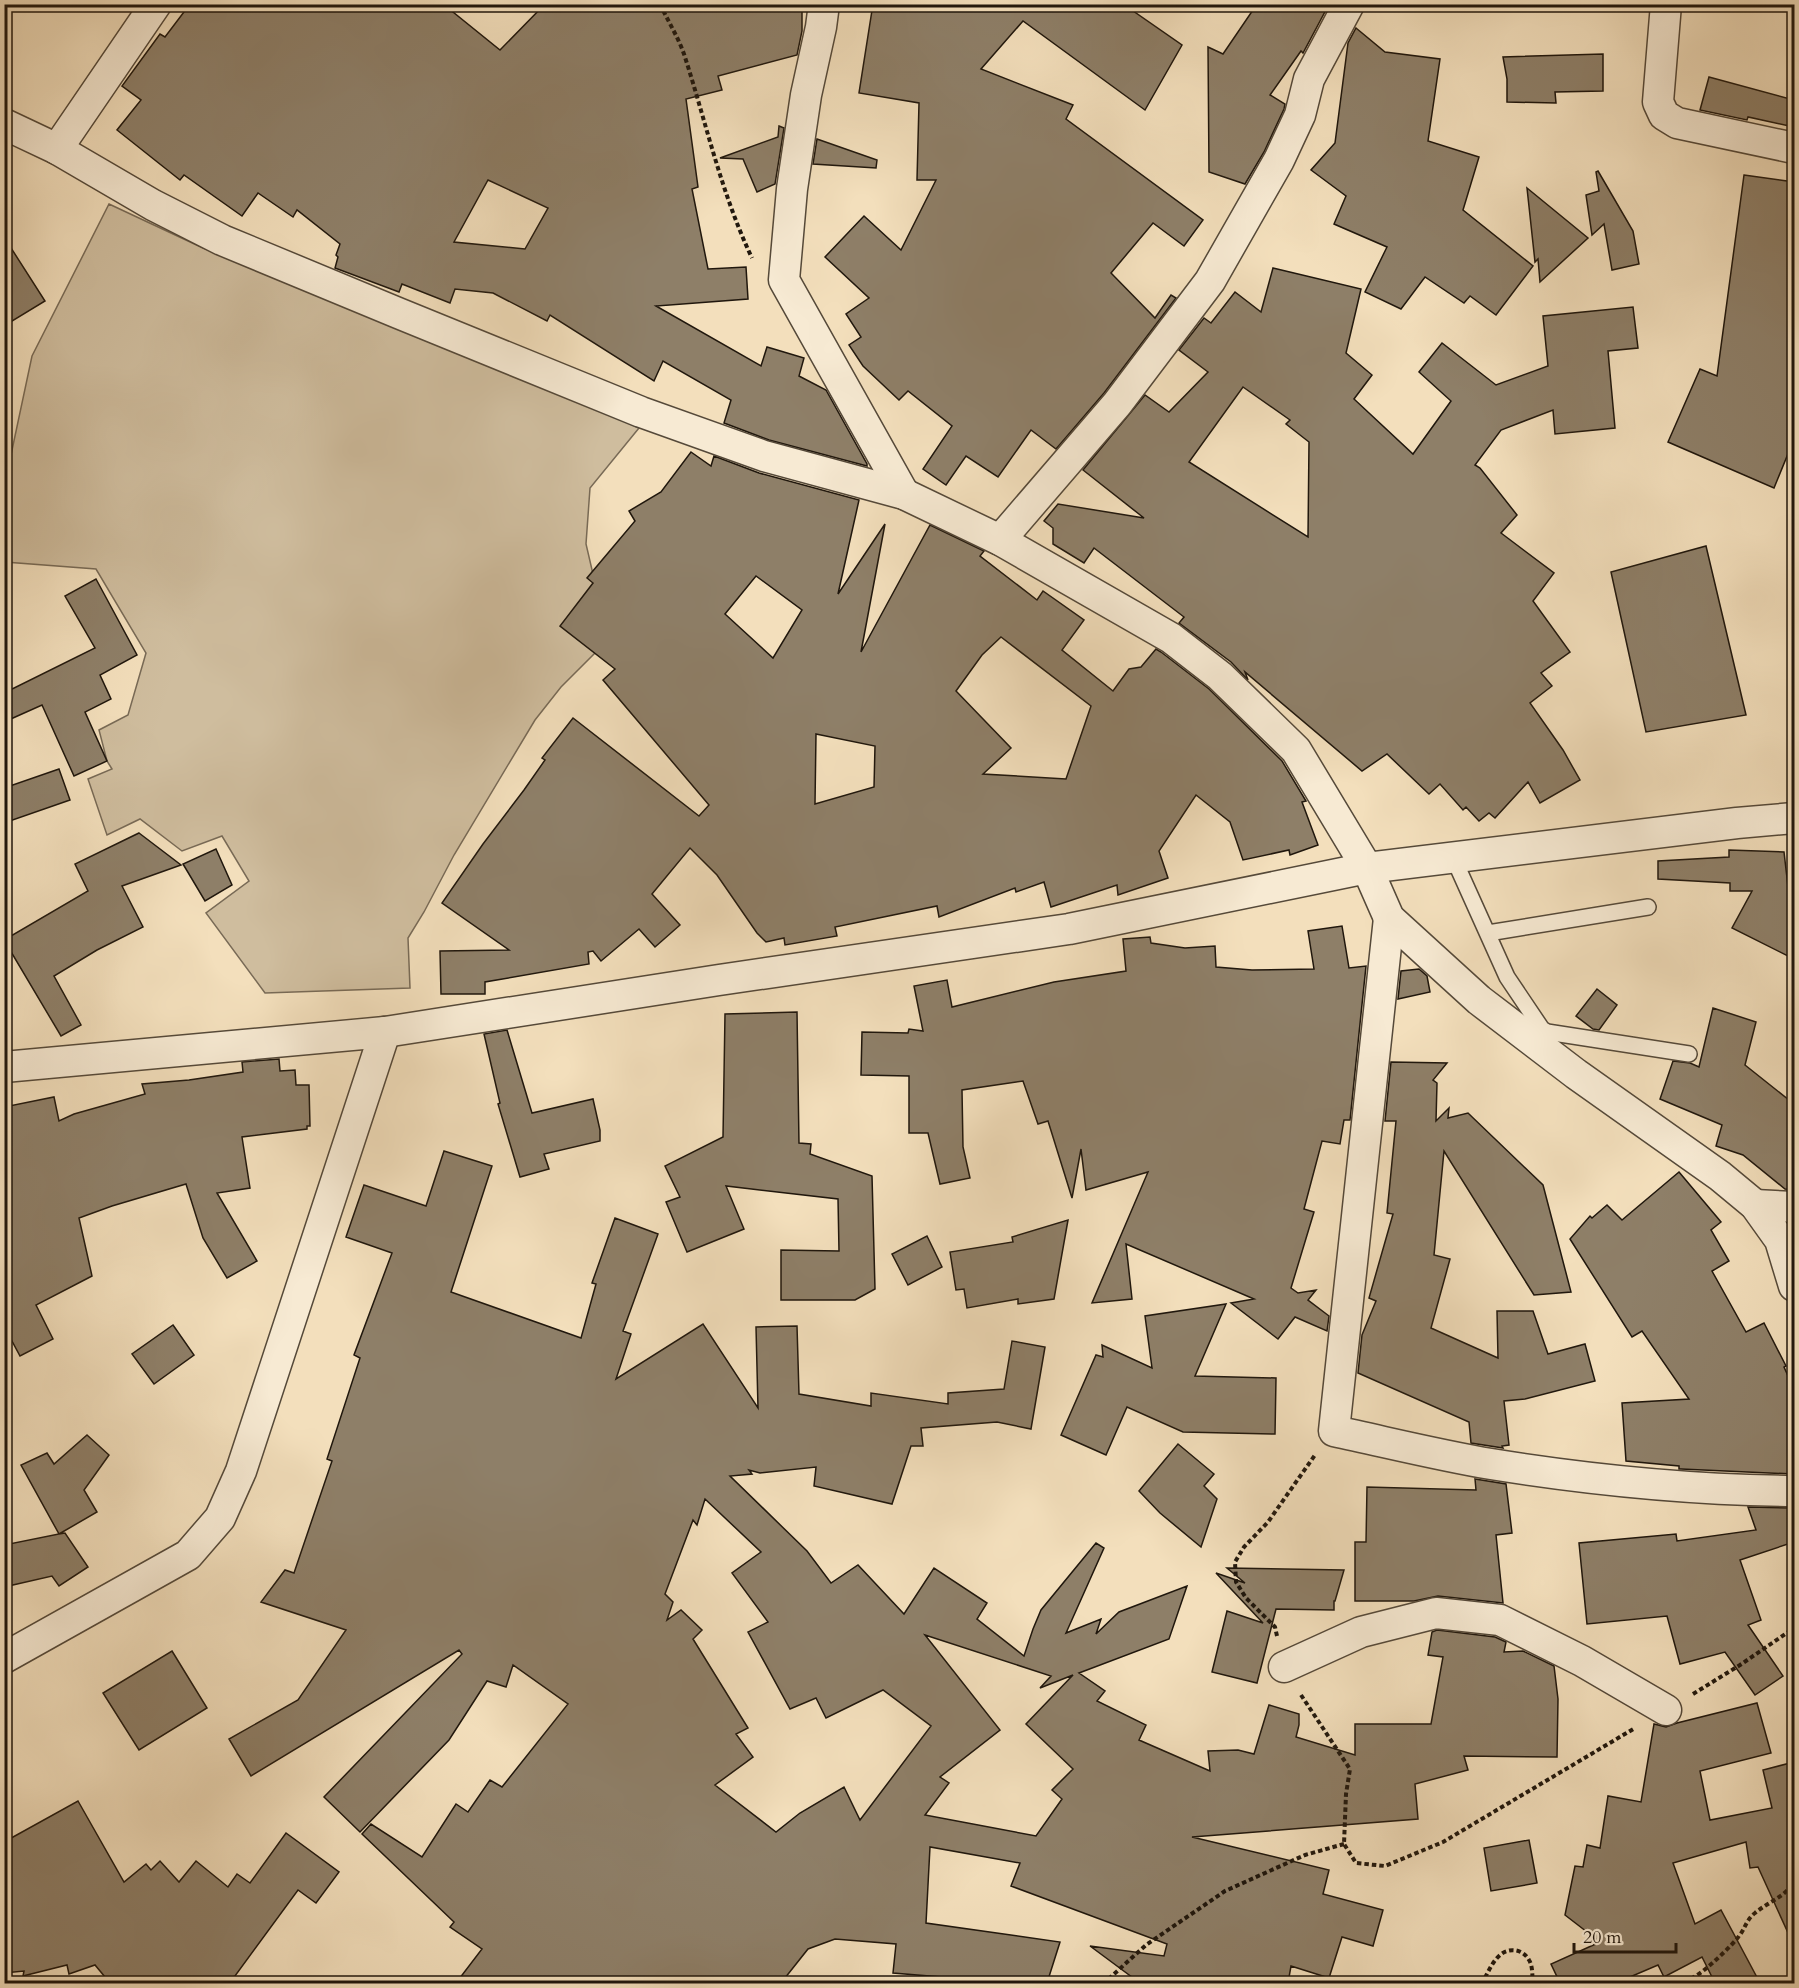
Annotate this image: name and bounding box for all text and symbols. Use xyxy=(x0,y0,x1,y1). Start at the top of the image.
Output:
scale bar xyxy=(1574,1916,1676,1954)
text: 20 m xyxy=(1583,1925,1622,1950)

